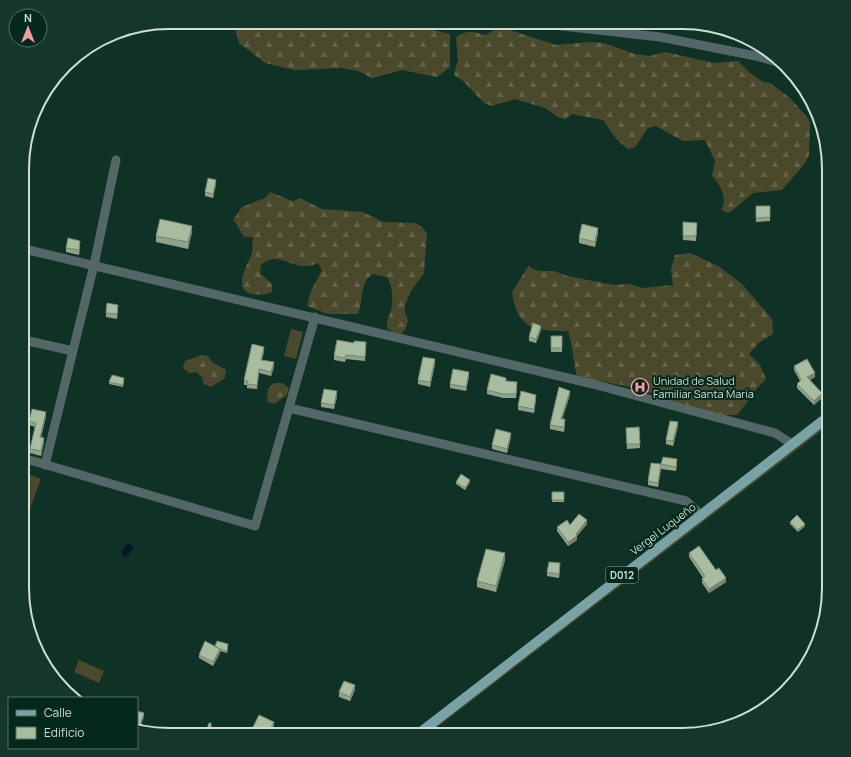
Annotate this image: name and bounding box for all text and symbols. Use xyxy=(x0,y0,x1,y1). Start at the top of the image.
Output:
north arrow xyxy=(8,8,48,48)
text: N xyxy=(24,10,32,25)
place label: Unidad de Salud Familiar Santa María xyxy=(653,373,754,401)
hospital icon: Unidad de Salud Familiar Santa María xyxy=(630,377,650,397)
street label: Vergel Luqueño xyxy=(627,499,699,558)
road number: D012 xyxy=(606,567,638,583)
legend xyxy=(8,697,138,749)
text: Calle xyxy=(44,704,72,721)
text: Edificio xyxy=(44,724,84,741)

